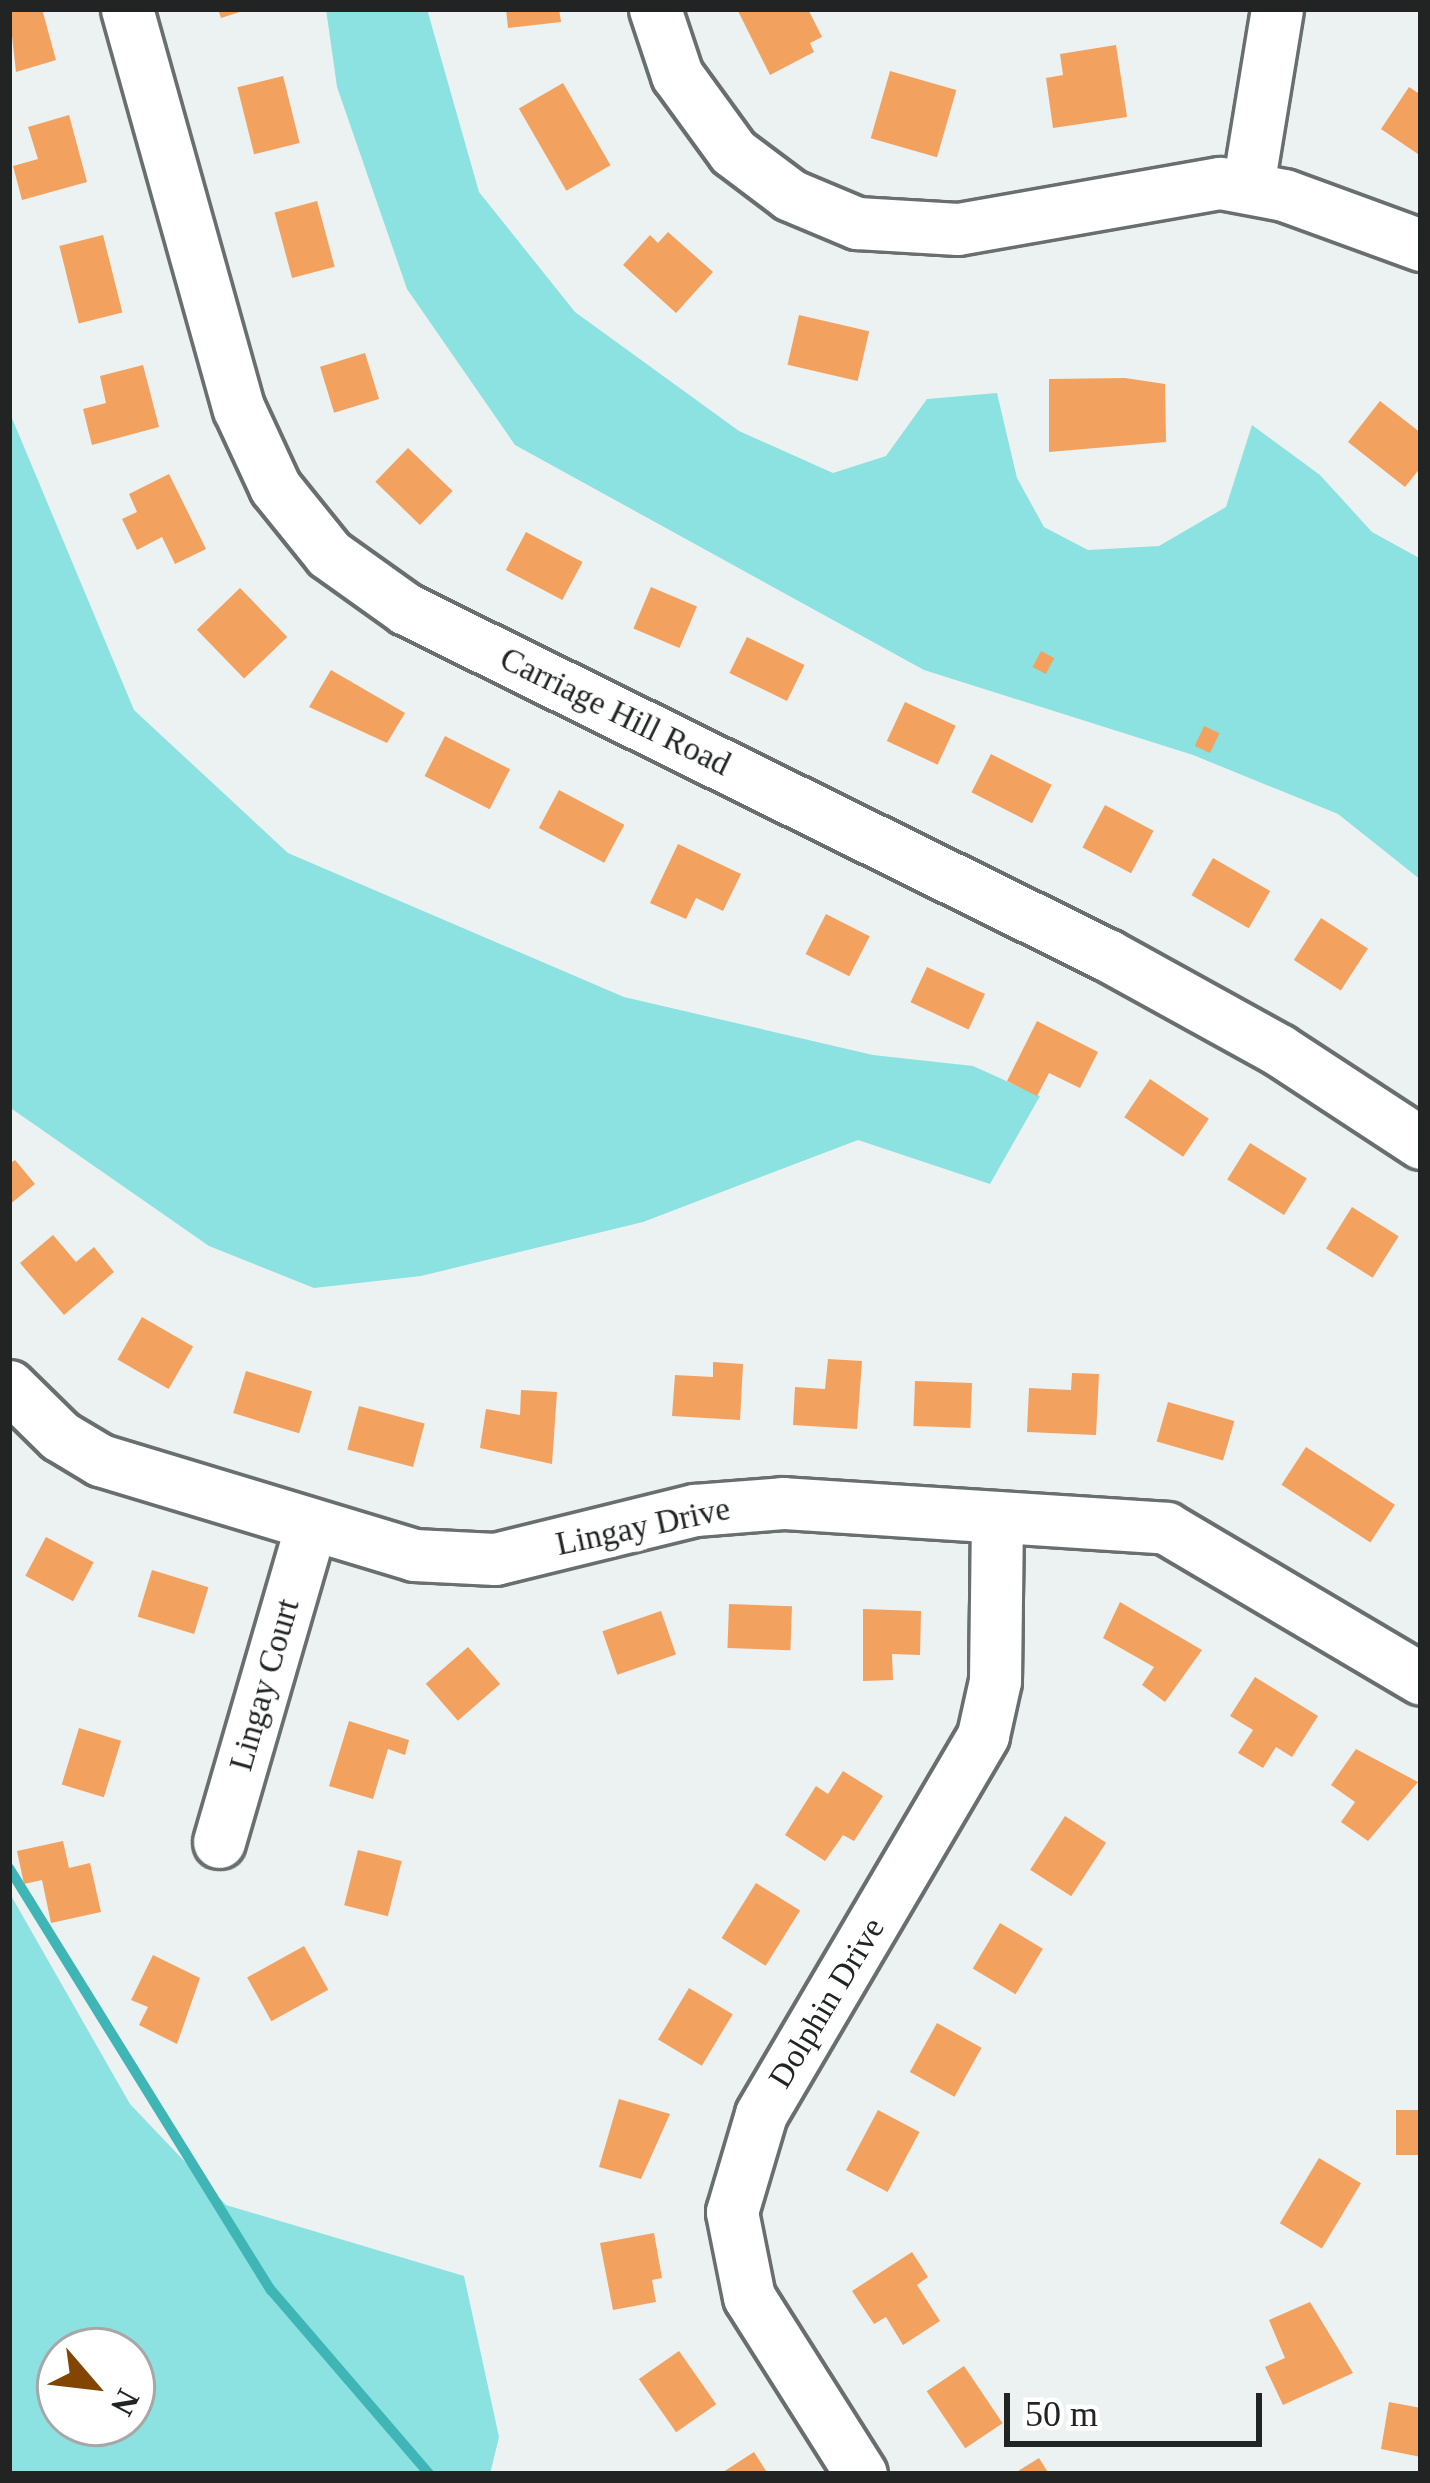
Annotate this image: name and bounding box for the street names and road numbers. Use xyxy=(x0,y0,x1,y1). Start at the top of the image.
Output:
street label: Carriage Hill Road xyxy=(493,639,737,785)
street label: Lingay Drive xyxy=(552,1489,734,1565)
street label: Lingay Court xyxy=(222,1595,308,1775)
street label: Dolphin Drive xyxy=(761,1911,893,2095)

